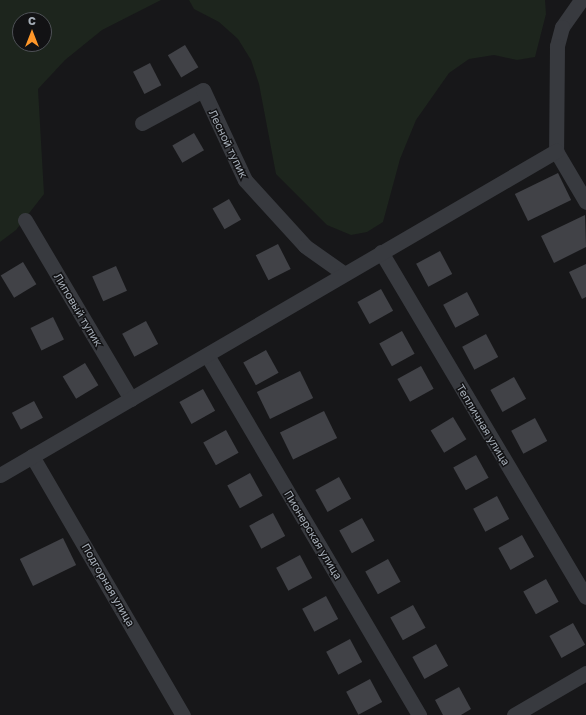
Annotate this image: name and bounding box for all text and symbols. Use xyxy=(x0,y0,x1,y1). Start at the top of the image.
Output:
north arrow xyxy=(12,12,52,52)
text: С xyxy=(28,14,36,27)
street label: Лесной тупик xyxy=(206,108,250,180)
street label: Липовый тупик xyxy=(51,271,105,349)
street label: Тепличная улица xyxy=(454,382,512,468)
street label: Пионерская улица xyxy=(281,488,345,582)
street label: Подгорная улица xyxy=(79,541,137,629)

